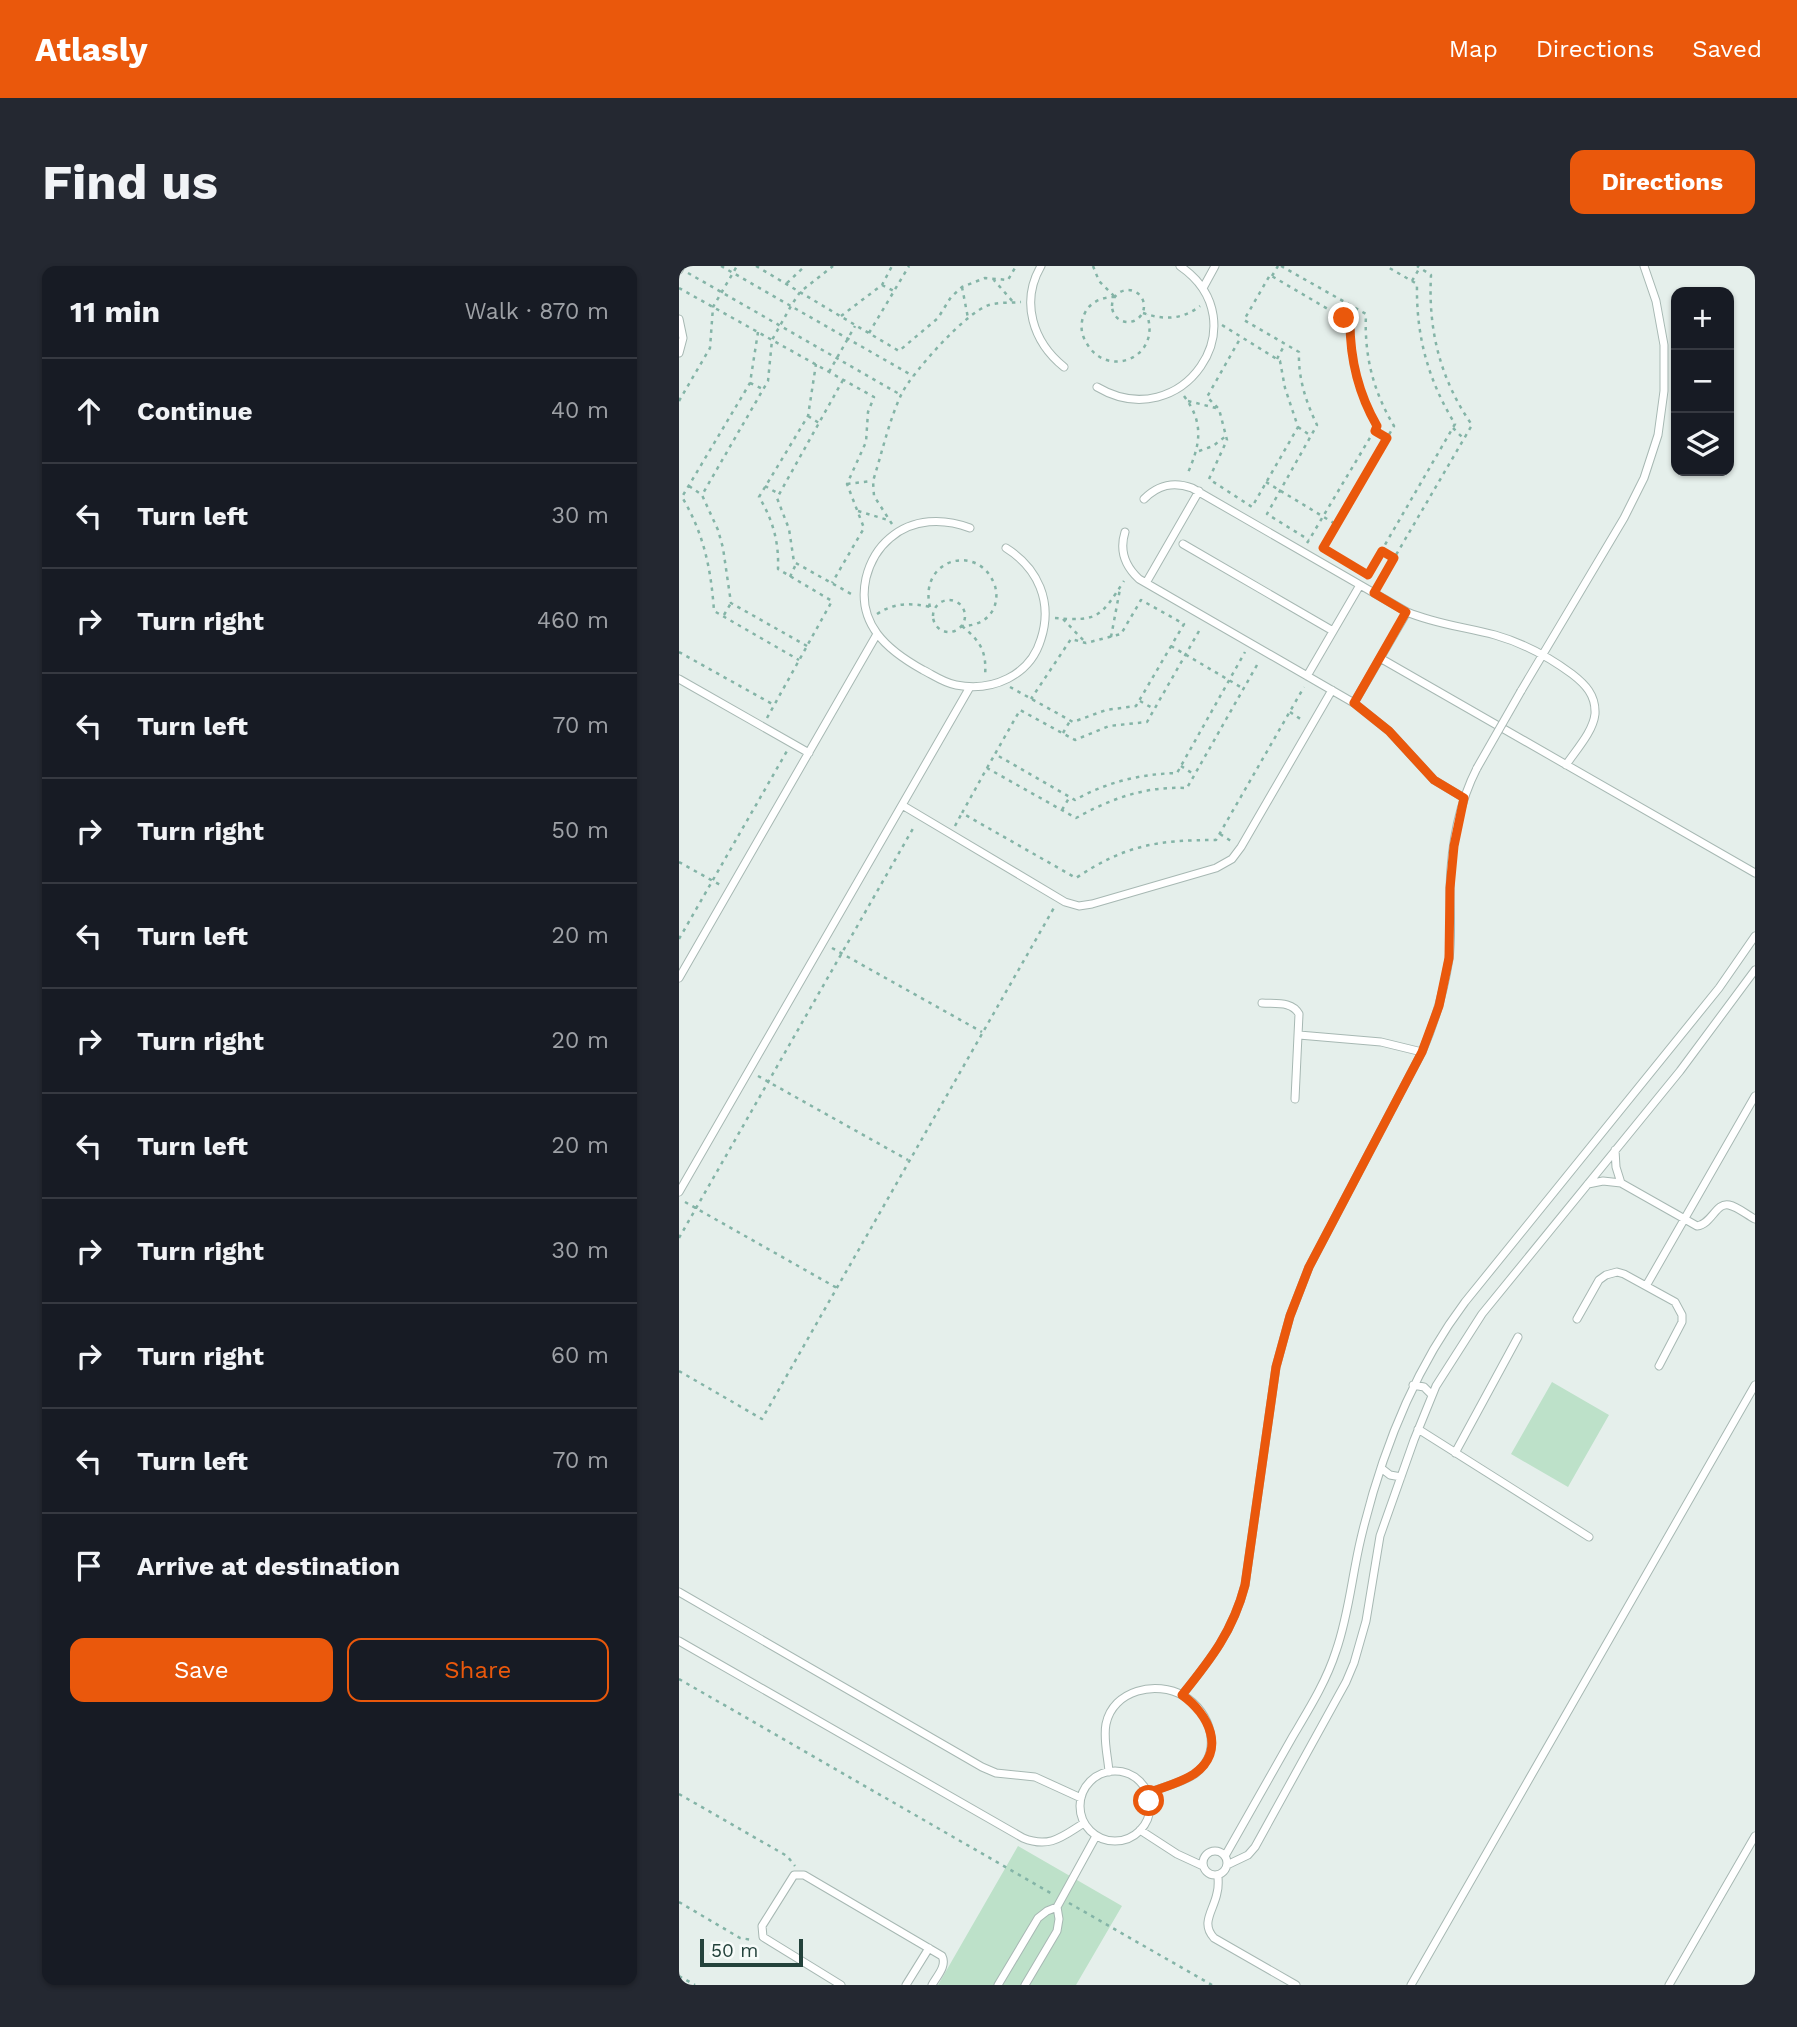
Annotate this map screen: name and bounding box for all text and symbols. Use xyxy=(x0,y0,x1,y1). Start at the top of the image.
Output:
text: Atlasly xyxy=(35,30,147,69)
text: Map xyxy=(1449,35,1498,63)
text: Directions xyxy=(1536,35,1654,63)
text: Saved xyxy=(1692,35,1762,63)
button: Directions xyxy=(1570,150,1755,214)
text: Find us xyxy=(42,153,218,211)
map controls xyxy=(1671,287,1734,476)
button: + xyxy=(1671,287,1734,350)
text: 11 min xyxy=(70,294,160,329)
text: Walk · 870 m xyxy=(465,298,609,325)
route end xyxy=(1328,302,1359,333)
button: − xyxy=(1671,350,1734,413)
icon: ahead xyxy=(70,392,108,430)
text: Continue xyxy=(137,396,253,426)
text: 40 m xyxy=(551,397,609,424)
button: layers xyxy=(1671,413,1734,476)
icon: left xyxy=(70,497,108,535)
text: Turn left xyxy=(137,501,248,531)
text: 30 m xyxy=(552,502,609,529)
icon: right xyxy=(70,602,108,640)
text: Turn right xyxy=(137,606,264,636)
text: 460 m xyxy=(537,607,609,634)
icon: left xyxy=(70,707,108,745)
text: Turn left xyxy=(137,711,248,741)
text: 70 m xyxy=(552,712,609,739)
icon: right xyxy=(70,812,108,850)
text: Turn right xyxy=(137,816,264,846)
text: 50 m xyxy=(552,817,609,844)
icon: left xyxy=(70,917,108,955)
text: Turn left xyxy=(137,921,248,951)
text: 20 m xyxy=(552,922,609,949)
icon: right xyxy=(70,1022,108,1060)
text: Turn right xyxy=(137,1026,264,1056)
text: 20 m xyxy=(552,1027,609,1054)
icon: left xyxy=(70,1127,108,1165)
text: Turn left xyxy=(137,1131,248,1161)
text: 20 m xyxy=(552,1132,609,1159)
icon: right xyxy=(70,1232,108,1270)
text: Turn right xyxy=(137,1236,264,1266)
text: 30 m xyxy=(552,1237,609,1264)
icon: right xyxy=(70,1337,108,1375)
text: Turn right xyxy=(137,1341,264,1371)
text: 60 m xyxy=(551,1342,609,1369)
icon: left xyxy=(70,1442,108,1480)
text: Turn left xyxy=(137,1446,248,1476)
text: 70 m xyxy=(552,1447,609,1474)
icon: arrive xyxy=(70,1547,108,1585)
text: Arrive at destination xyxy=(137,1551,400,1581)
button: Save xyxy=(70,1638,333,1702)
button: Share xyxy=(347,1638,609,1702)
route start xyxy=(1133,1785,1164,1816)
scale bar xyxy=(700,1936,803,1968)
text: 50 m xyxy=(711,1939,758,1962)

